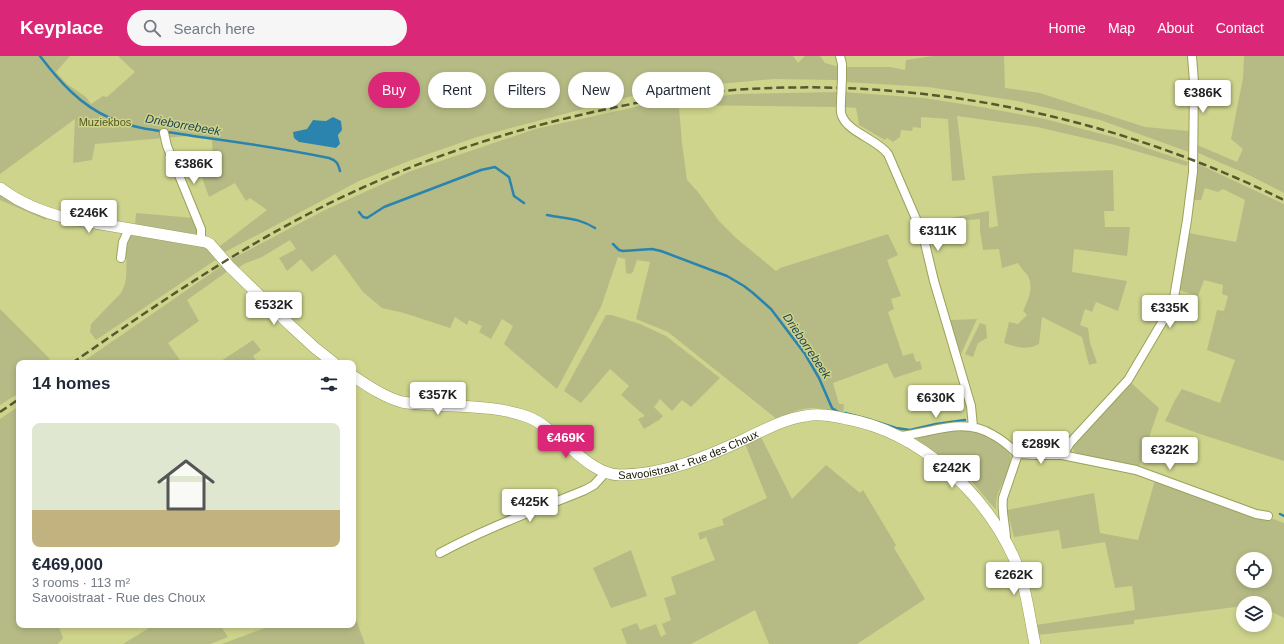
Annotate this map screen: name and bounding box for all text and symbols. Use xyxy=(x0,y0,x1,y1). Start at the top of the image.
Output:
search box xyxy=(127,10,407,46)
text: Keyplace xyxy=(20,17,103,38)
icon: search xyxy=(141,17,163,39)
text: Search here xyxy=(173,20,255,37)
text: Home xyxy=(1049,20,1086,36)
text: Map xyxy=(1108,20,1135,36)
text: About xyxy=(1157,20,1194,36)
text: Contact xyxy=(1216,20,1264,36)
chip: Buy xyxy=(368,72,420,108)
chip: Rent xyxy=(428,72,486,108)
chip: Filters xyxy=(494,72,560,108)
chip: New xyxy=(568,72,624,108)
chip: Apartment xyxy=(632,72,724,108)
pin: €386K xyxy=(1175,80,1231,114)
text: €386K xyxy=(1184,85,1222,100)
water label: Drieborrebeek xyxy=(144,112,223,139)
park label: Muziekbos xyxy=(79,116,132,128)
pin: €386K xyxy=(166,151,222,185)
text: €386K xyxy=(175,156,213,171)
pin: €246K xyxy=(61,200,117,234)
text: €246K xyxy=(70,205,108,220)
pin: €311K xyxy=(910,218,966,252)
text: €311K xyxy=(919,223,957,238)
pin: €532K xyxy=(246,292,302,326)
pin: €335K xyxy=(1142,295,1198,329)
text: €532K xyxy=(255,297,293,312)
text: €335K xyxy=(1151,300,1189,315)
water label: Drieborrebeek xyxy=(780,311,835,382)
icon: filters xyxy=(318,373,340,395)
text: 14 homes xyxy=(32,374,110,393)
pin: €357K xyxy=(410,382,466,416)
pin: €630K xyxy=(908,385,964,419)
text: €357K xyxy=(419,387,457,402)
text: €630K xyxy=(917,390,955,405)
pin: €469K xyxy=(538,425,594,459)
street label: Savooistraat - Rue des Choux xyxy=(618,427,760,481)
text: €469K xyxy=(547,430,585,445)
pin: €289K xyxy=(1013,431,1069,465)
text: €289K xyxy=(1022,436,1060,451)
pin: €322K xyxy=(1142,437,1198,471)
text: €322K xyxy=(1151,442,1189,457)
icon: home xyxy=(150,449,222,521)
pin: €242K xyxy=(924,455,980,489)
text: €242K xyxy=(933,460,971,475)
pin: €425K xyxy=(502,489,558,523)
text: €425K xyxy=(511,494,549,509)
map controls xyxy=(1236,552,1272,632)
button: locate xyxy=(1236,552,1272,588)
text: €469,000 xyxy=(32,555,103,574)
pin: €262K xyxy=(986,562,1042,596)
text: €262K xyxy=(995,567,1033,582)
text: 3 rooms · 113 m² xyxy=(32,575,130,590)
text: Savooistraat - Rue des Choux xyxy=(32,590,205,605)
button: layers xyxy=(1236,596,1272,632)

